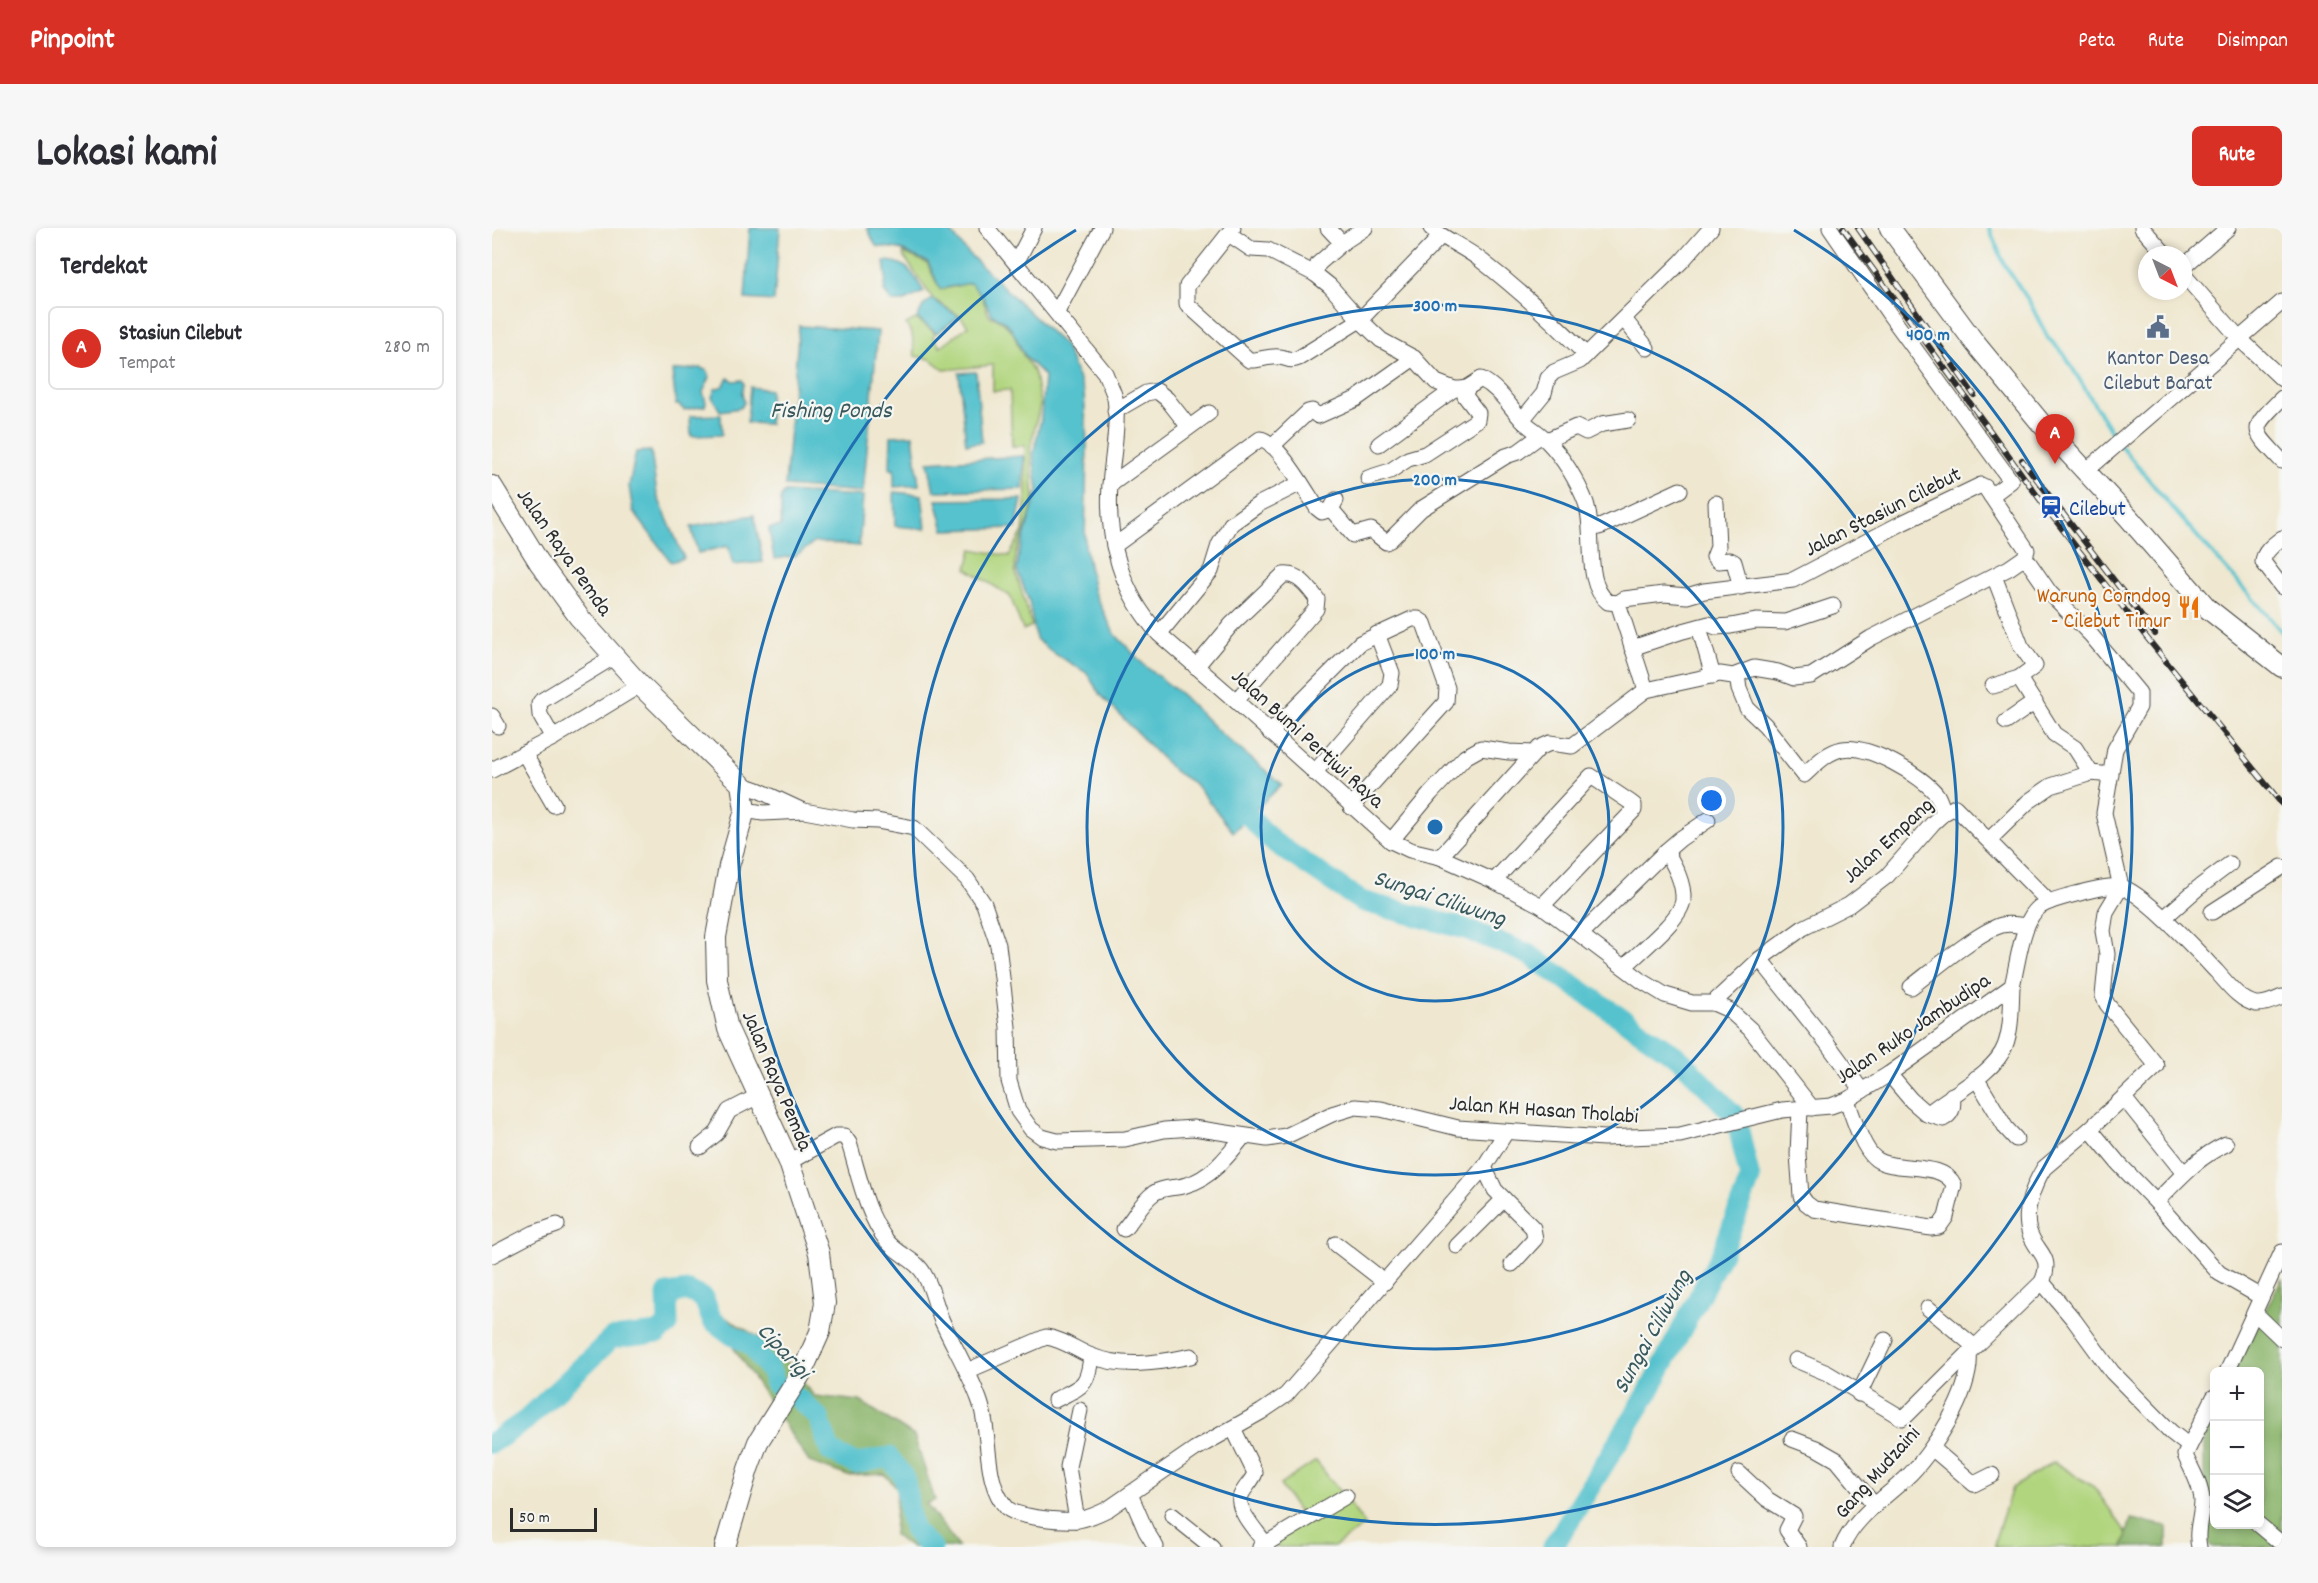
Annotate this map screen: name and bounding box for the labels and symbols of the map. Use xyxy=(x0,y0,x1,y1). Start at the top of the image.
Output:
north arrow xyxy=(2138,246,2192,300)
text: 300 m xyxy=(1413,295,1457,320)
public building icon: Kantor Desa Cilebut Barat xyxy=(2145,314,2171,340)
text: 400 m xyxy=(1906,324,1950,349)
place label: Kantor Desa Cilebut Barat xyxy=(2103,344,2213,400)
water label: Fishing Ponds xyxy=(770,395,893,429)
pin: A xyxy=(2036,414,2074,464)
street label: Jalan Stasiun Cilebut xyxy=(1800,460,1967,566)
text: 200 m xyxy=(1413,469,1457,494)
street label: Jalan Raya Pemda xyxy=(507,483,619,624)
station icon: Cilebut xyxy=(2038,494,2064,520)
place label: Cilebut xyxy=(2069,495,2126,526)
place label: Warung Corndog - Cilebut Timur xyxy=(2037,582,2172,638)
restaurant icon: Warung Corndog - Cilebut Timur xyxy=(2176,594,2202,620)
text: 100 m xyxy=(1415,643,1455,668)
street label: Jalan Bumi Pertiwi Raya xyxy=(1223,662,1391,817)
your location xyxy=(1697,786,1726,815)
street label: Jalan Empang xyxy=(1837,791,1942,892)
centre of rings xyxy=(1425,817,1445,837)
water label: Sungai Ciliwung xyxy=(1368,862,1511,938)
street label: Jalan Ruko Jambudipa xyxy=(1831,966,1998,1093)
street label: Jalan Raya Pemda xyxy=(732,1006,820,1157)
street label: Jalan KH Hasan Tholabi xyxy=(1448,1089,1639,1134)
water label: Sungai Ciliwung xyxy=(1605,1263,1703,1401)
water label: Ciparigi xyxy=(748,1316,820,1391)
street label: Gang Mudzaini xyxy=(1828,1420,1929,1527)
scale bar xyxy=(510,1505,597,1532)

